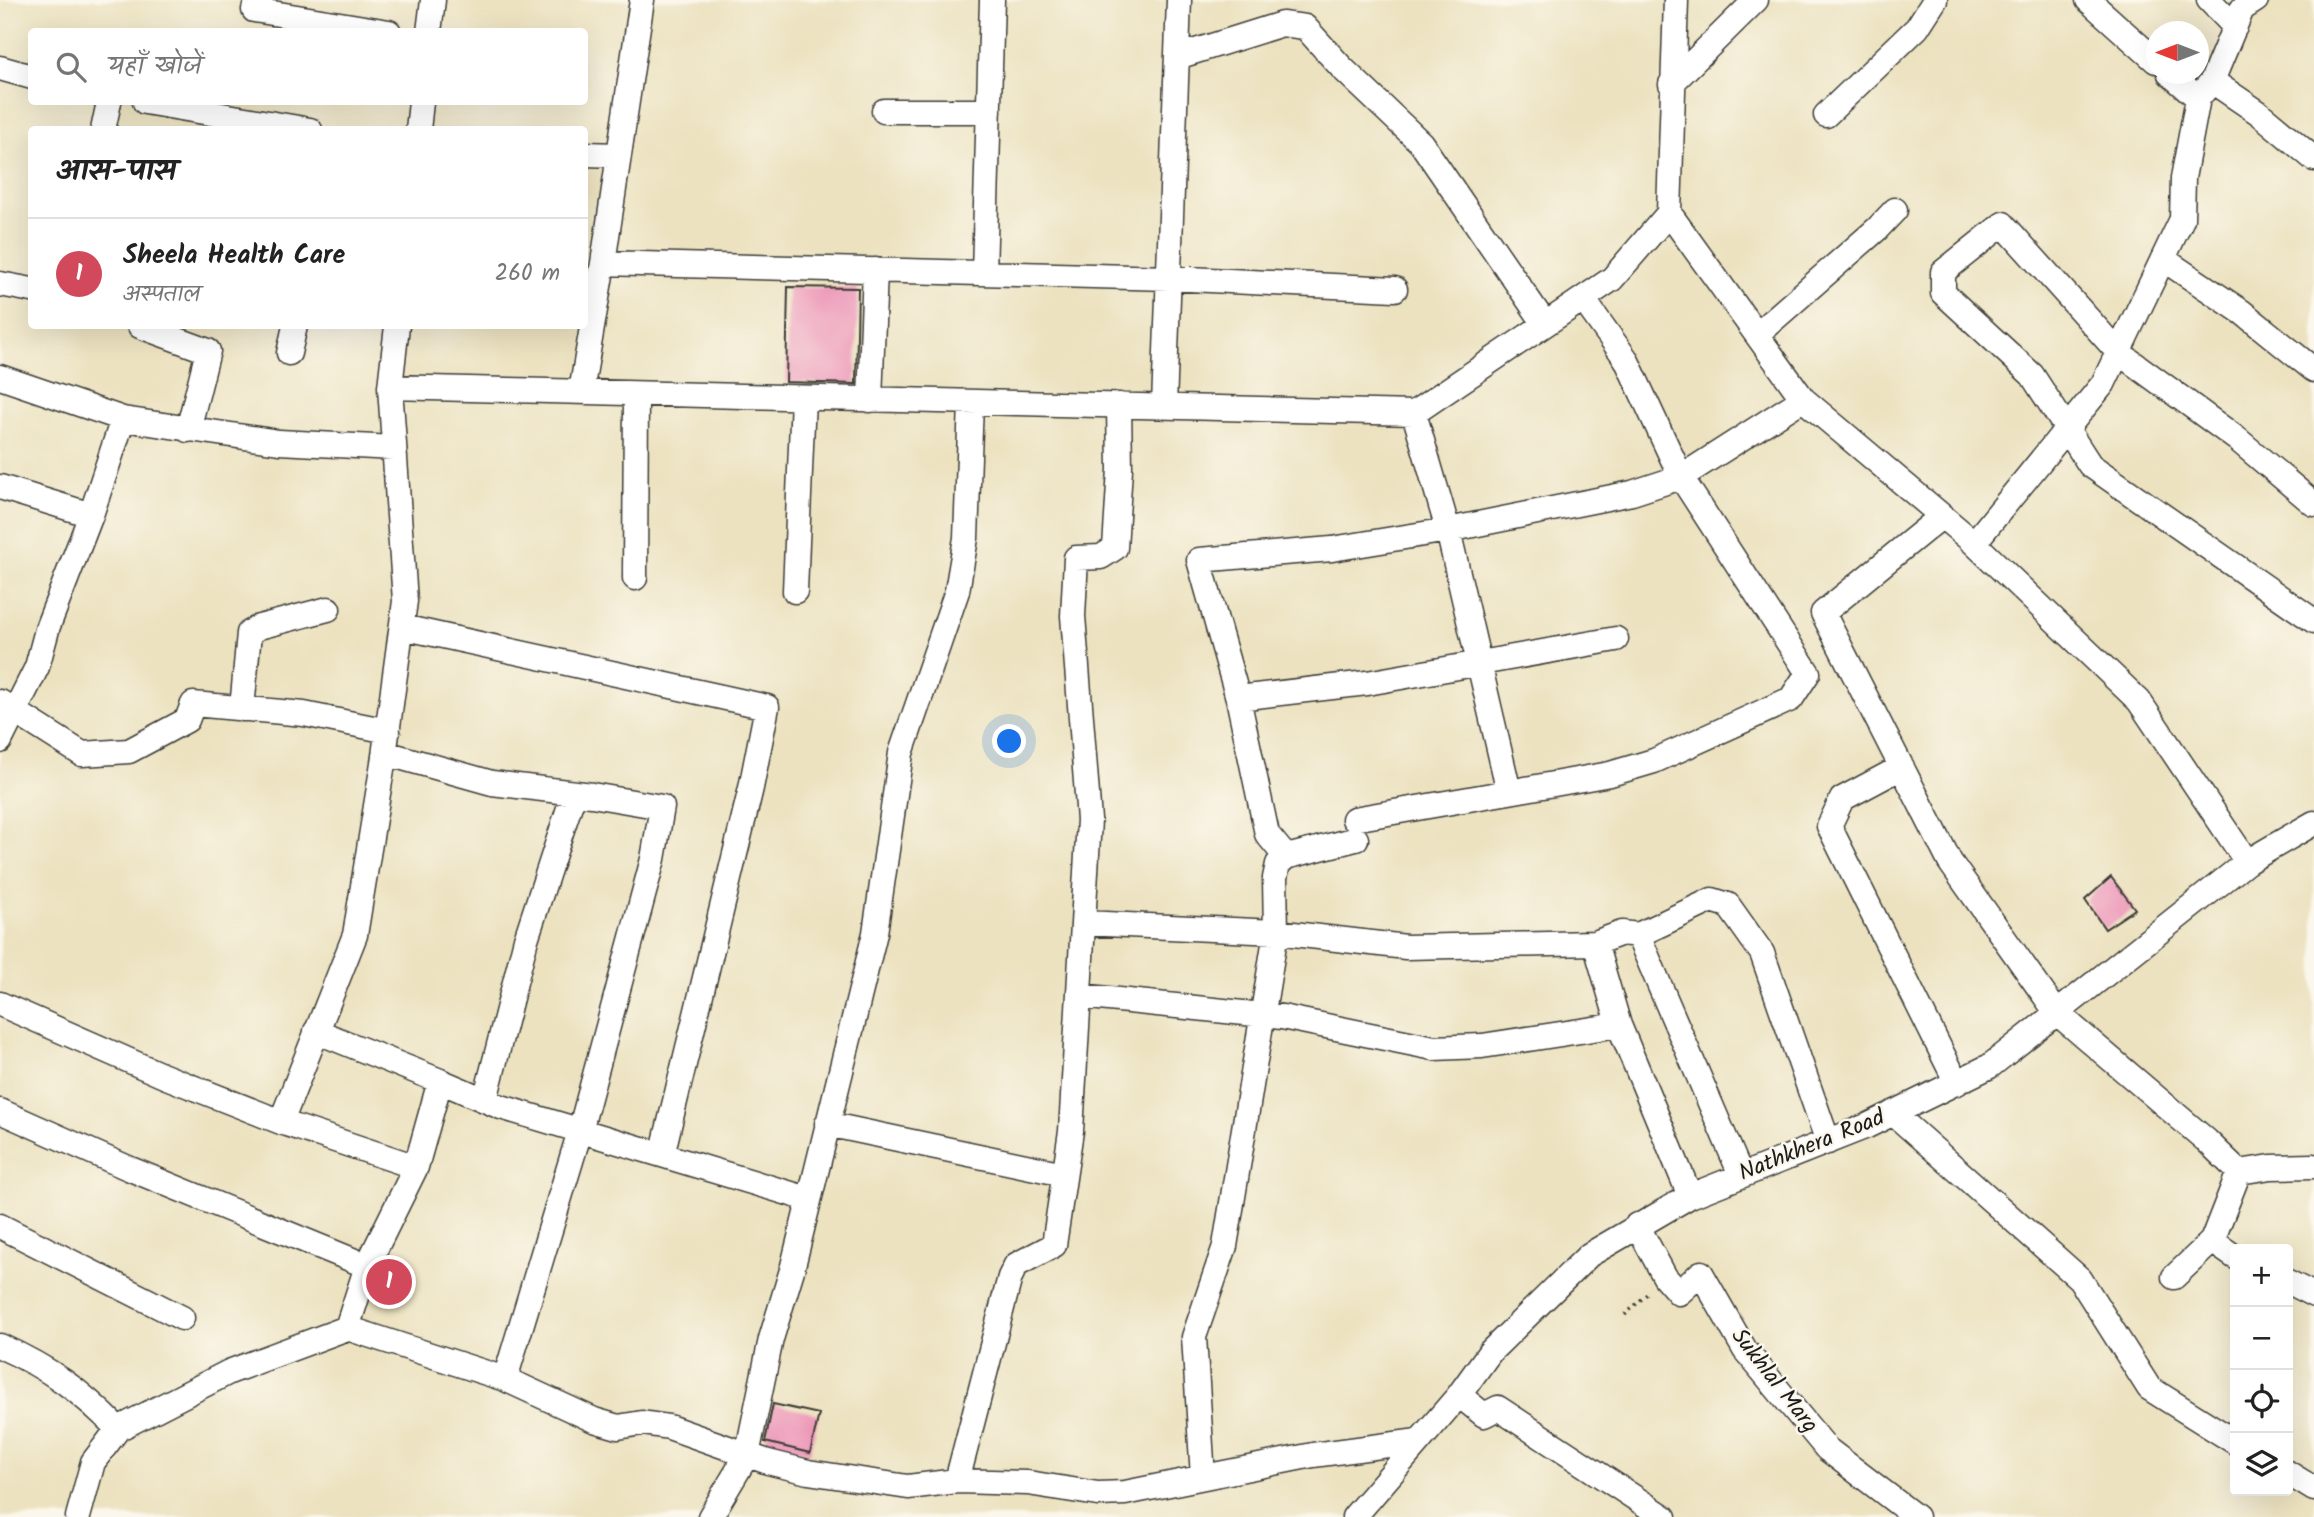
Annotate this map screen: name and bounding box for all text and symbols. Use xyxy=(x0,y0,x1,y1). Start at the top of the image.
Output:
north arrow xyxy=(2146,21,2209,84)
search box xyxy=(28,28,588,105)
text: यहाँ खोजें xyxy=(108,46,202,88)
icon: search xyxy=(52,48,90,86)
text: आस-पास xyxy=(56,148,177,196)
text: Sheela Health Care xyxy=(123,235,345,277)
text: 1 xyxy=(76,256,82,292)
text: 260 m xyxy=(495,256,560,292)
text: अस्पताल xyxy=(123,277,200,313)
your location xyxy=(992,724,1026,758)
street label: Nathkhera Road xyxy=(1733,1100,1891,1192)
map controls xyxy=(2230,1244,2293,1496)
button: + xyxy=(2230,1244,2293,1307)
pin: 1 xyxy=(366,1256,412,1308)
button: − xyxy=(2230,1307,2293,1370)
street label: Sukhlal Marg xyxy=(1721,1321,1827,1441)
button: locate xyxy=(2230,1370,2293,1433)
button: layers xyxy=(2230,1433,2293,1496)

